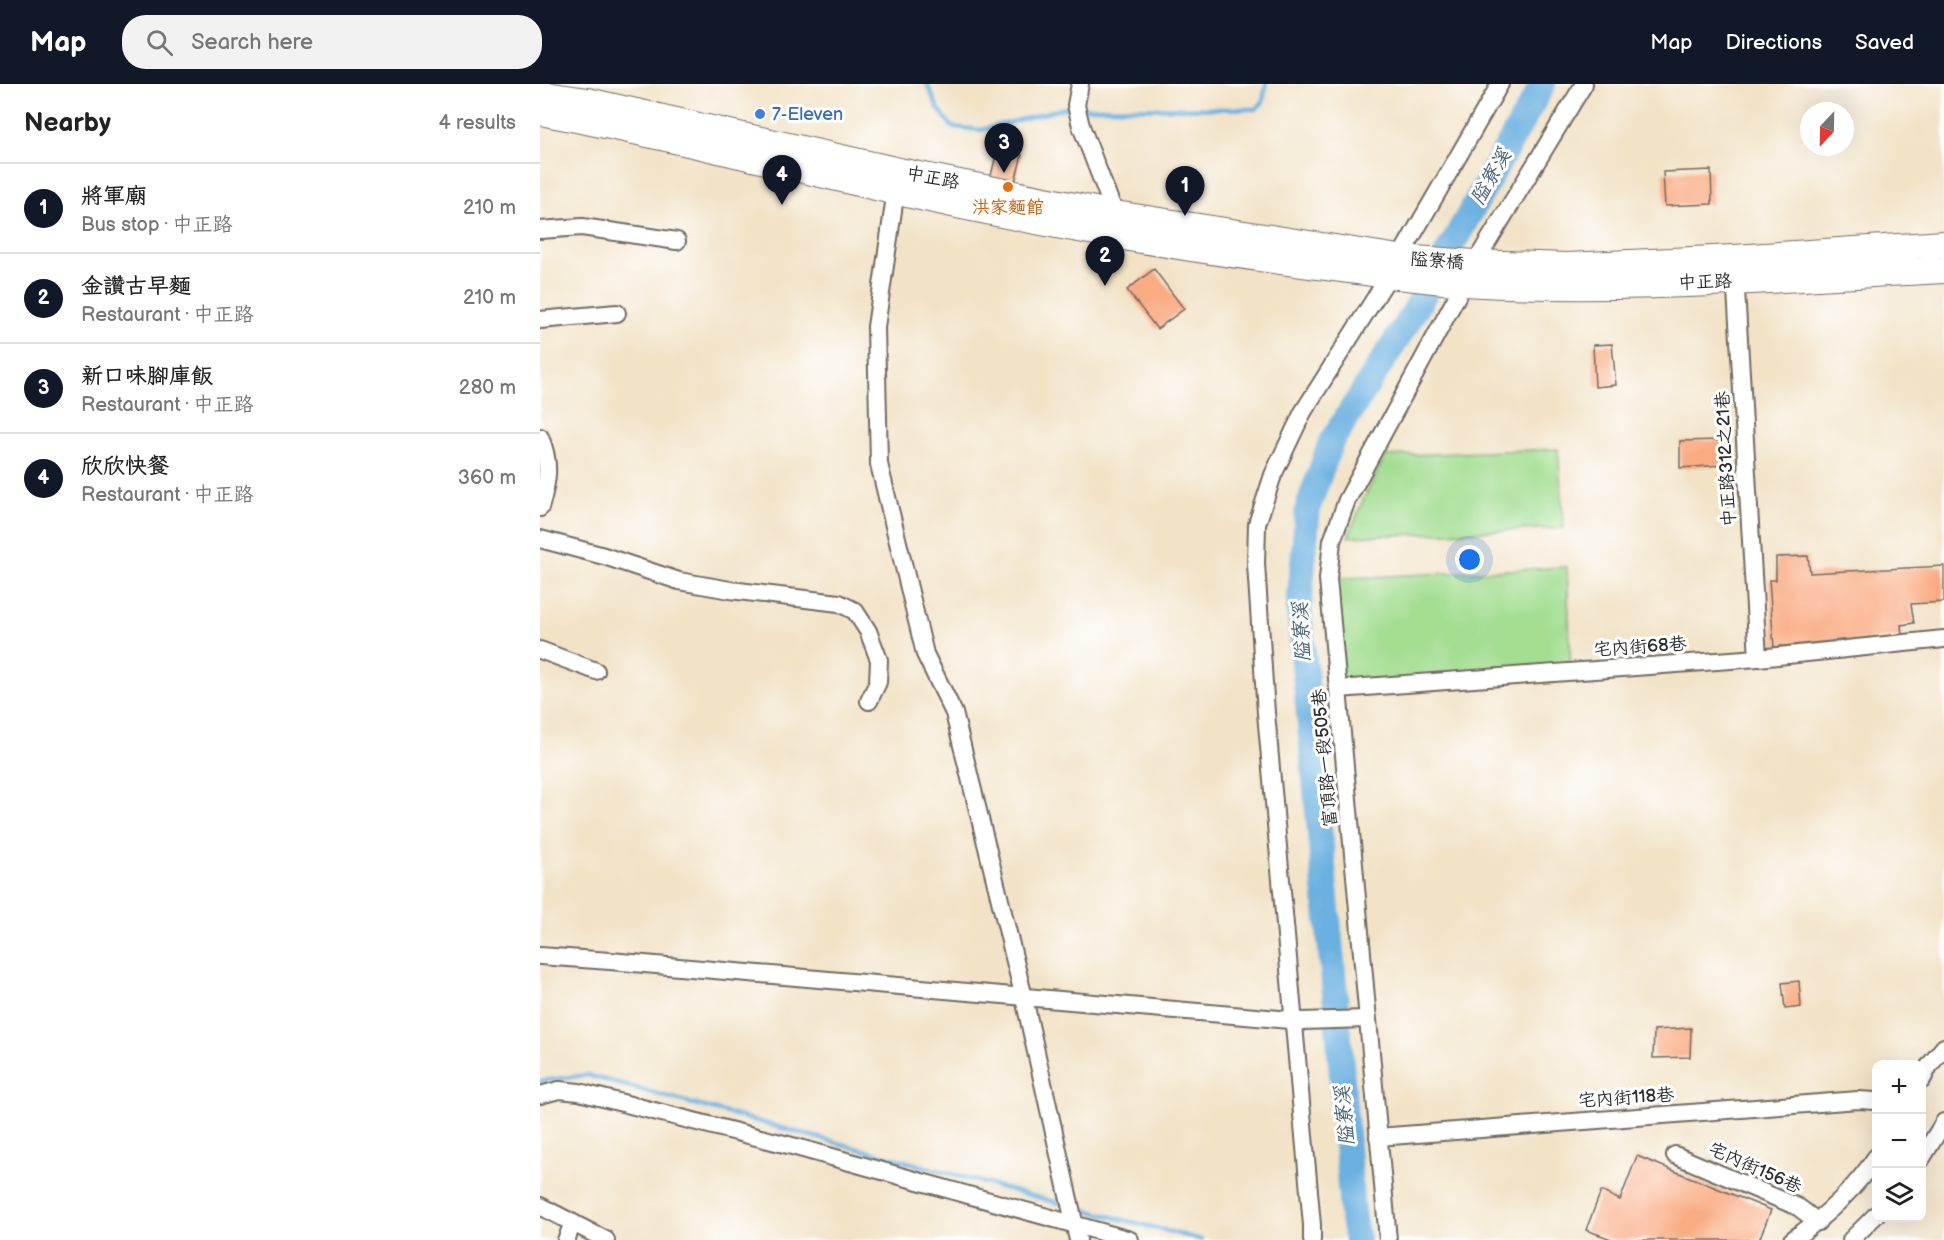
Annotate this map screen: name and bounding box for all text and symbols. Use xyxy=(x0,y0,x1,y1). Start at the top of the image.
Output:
search box xyxy=(122,15,542,69)
text: Map xyxy=(30,26,86,59)
icon: search xyxy=(143,26,176,59)
text: Search here xyxy=(191,29,313,56)
text: Map xyxy=(1650,30,1693,55)
text: Directions xyxy=(1726,30,1822,55)
text: Saved xyxy=(1855,30,1914,55)
north arrow xyxy=(1800,102,1854,156)
place label: 7-Eleven xyxy=(772,104,843,125)
marker: 7-Eleven xyxy=(753,107,767,121)
text: Nearby xyxy=(24,108,111,139)
text: 4 results xyxy=(438,111,516,135)
pin: 3 xyxy=(984,124,1024,173)
water label: 隘寮溪 xyxy=(1466,144,1517,209)
pin: 4 xyxy=(762,156,802,205)
street label: 中正路 xyxy=(904,163,962,193)
pin: 1 xyxy=(1166,166,1204,216)
marker: 洪家麵館 xyxy=(1001,180,1015,194)
text: 將軍廟 xyxy=(81,183,147,210)
text: 1 xyxy=(39,196,48,220)
text: 210 m xyxy=(463,196,516,220)
place label: 洪家麵館 xyxy=(972,197,1044,218)
text: Bus stop · 中正路 xyxy=(81,213,233,237)
pin: 2 xyxy=(1086,236,1124,286)
street label: 隘寮橋 xyxy=(1409,249,1465,273)
street label: 中正路 xyxy=(1678,271,1732,293)
text: 金讚古早麵 xyxy=(81,273,191,300)
text: 2 xyxy=(38,286,49,310)
text: 210 m xyxy=(463,286,516,310)
text: Restaurant · 中正路 xyxy=(81,303,254,327)
text: 新口味腳庫飯 xyxy=(81,363,213,390)
text: 3 xyxy=(38,376,49,400)
text: 280 m xyxy=(459,376,516,400)
street label: 中正路312之21巷 xyxy=(1712,391,1740,527)
text: Restaurant · 中正路 xyxy=(81,393,254,417)
text: 欣欣快餐 xyxy=(81,453,169,480)
text: 4 xyxy=(38,466,49,490)
text: 360 m xyxy=(458,466,516,490)
text: Restaurant · 中正路 xyxy=(81,483,254,507)
your location xyxy=(1455,545,1484,574)
water label: 隘寮溪 xyxy=(1288,600,1316,663)
street label: 宅內街68巷 xyxy=(1593,633,1687,661)
street label: 富頂路一段505巷 xyxy=(1308,688,1342,828)
map controls xyxy=(1872,1060,1926,1222)
button: + xyxy=(1872,1060,1926,1114)
water label: 隘寮溪 xyxy=(1330,1084,1360,1147)
street label: 宅內街118巷 xyxy=(1577,1084,1675,1112)
button: − xyxy=(1872,1114,1926,1168)
street label: 宅內街156巷 xyxy=(1705,1138,1805,1198)
button: layers xyxy=(1872,1168,1926,1222)

